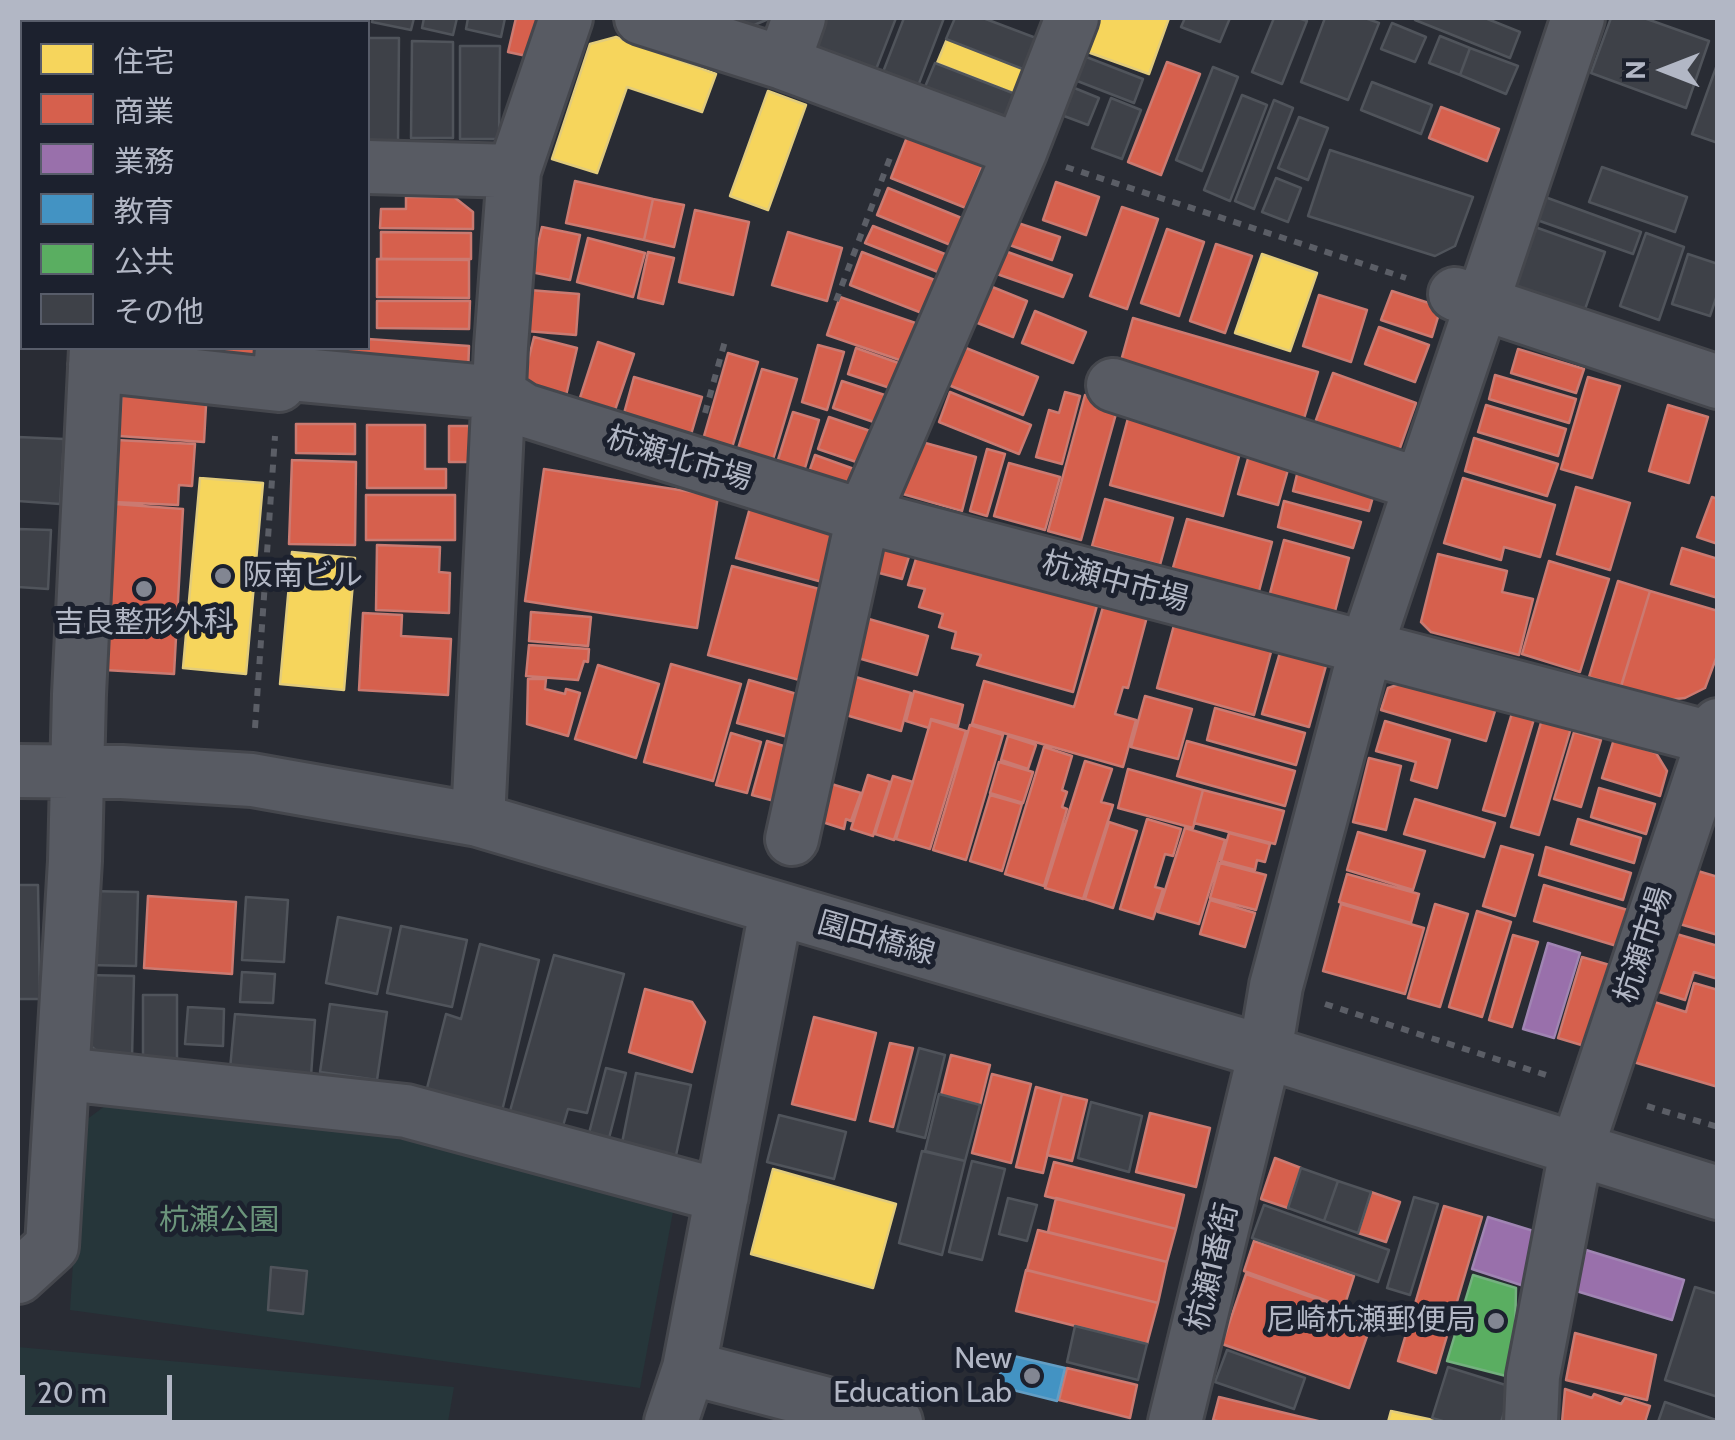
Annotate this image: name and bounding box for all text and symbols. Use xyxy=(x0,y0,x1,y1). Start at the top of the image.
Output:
legend xyxy=(20,20,370,350)
north arrow xyxy=(1615,20,1715,120)
text: 住宅 xyxy=(114,43,174,80)
text: N xyxy=(1618,60,1652,80)
text: 商業 xyxy=(114,93,174,130)
text: 業務 xyxy=(114,143,174,180)
text: 教育 xyxy=(114,193,174,230)
text: 公共 xyxy=(114,243,174,280)
text: その他 xyxy=(114,293,204,330)
street label: 杭瀬北市場 xyxy=(602,420,756,498)
street label: 杭瀬中市場 xyxy=(1038,545,1192,619)
place label: 阪南ビル xyxy=(243,558,363,594)
marker: 阪南ビル xyxy=(212,565,234,587)
marker: 吉良整形外科 xyxy=(133,578,155,600)
place label: 吉良整形外科 xyxy=(54,605,234,641)
street label: 杭瀬市場 xyxy=(1608,882,1680,1008)
street label: 園田橋線 xyxy=(813,905,939,973)
street label: 杭瀬1番街 xyxy=(1180,1200,1246,1334)
park label: 杭瀬公園 xyxy=(159,1203,279,1239)
place label: 尼崎杭瀬郵便局 xyxy=(1266,1303,1476,1339)
marker: 尼崎杭瀬郵便局 xyxy=(1485,1310,1507,1332)
place label: New Education Lab xyxy=(833,1341,1012,1412)
scale bar xyxy=(25,1355,178,1417)
marker: New Education Lab xyxy=(1021,1365,1043,1387)
text: 20 m xyxy=(37,1374,107,1411)

